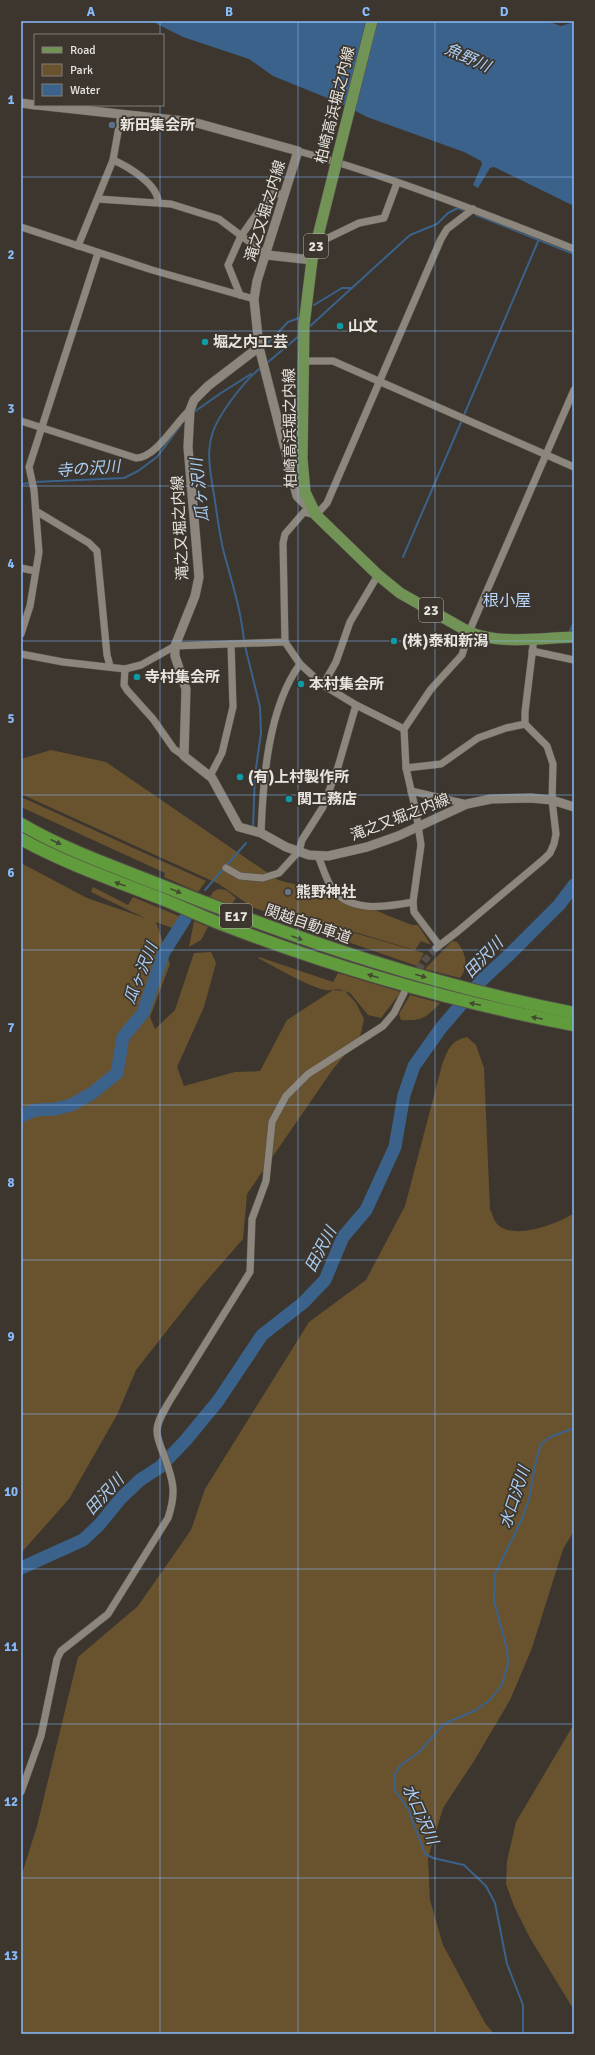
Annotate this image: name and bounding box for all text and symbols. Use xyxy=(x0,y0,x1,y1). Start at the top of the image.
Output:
text: A xyxy=(87,4,96,20)
text: B xyxy=(225,4,233,20)
text: C xyxy=(362,4,370,20)
text: D xyxy=(500,4,509,20)
legend xyxy=(34,34,164,106)
water label: 魚野川 xyxy=(442,39,495,78)
text: Road xyxy=(70,43,96,58)
street label: 柏崎高浜堀之内線 xyxy=(312,45,358,165)
text: Park xyxy=(70,63,93,78)
text: Water xyxy=(70,83,101,98)
text: 1 xyxy=(7,92,15,108)
place label: 新田集会所 xyxy=(120,116,195,134)
marker: 新田集会所 xyxy=(107,120,117,130)
street label: 滝之又堀之内線 xyxy=(241,158,289,264)
road number: 23 xyxy=(304,234,328,258)
text: 2 xyxy=(7,247,15,263)
place label: 山文 xyxy=(348,317,378,335)
marker: 山文 xyxy=(335,321,345,331)
place label: 堀之内工芸 xyxy=(213,333,288,351)
marker: 堀之内工芸 xyxy=(200,337,210,347)
street label: 柏崎高浜堀之内線 xyxy=(280,368,300,488)
text: 3 xyxy=(7,401,15,417)
water label: 瓜ヶ沢川 xyxy=(186,455,213,523)
water label: 寺の沢川 xyxy=(55,457,123,481)
street label: 滝之又堀之内線 xyxy=(168,475,192,581)
text: 4 xyxy=(7,556,15,572)
district label: 根小屋 xyxy=(483,591,531,611)
road number: 23 xyxy=(419,598,443,622)
place label: (株)泰和新潟 xyxy=(402,632,488,650)
marker: (株)泰和新潟 xyxy=(389,636,399,646)
place label: 寺村集会所 xyxy=(145,668,220,686)
marker: 寺村集会所 xyxy=(132,672,142,682)
place label: 本村集会所 xyxy=(309,675,384,693)
marker: 本村集会所 xyxy=(296,679,306,689)
text: 5 xyxy=(7,711,15,727)
place label: (有)上村製作所 xyxy=(248,768,349,786)
marker: (有)上村製作所 xyxy=(235,772,245,782)
place label: 関工務店 xyxy=(297,790,357,808)
street label: 滝之又堀之内線 xyxy=(348,790,452,844)
marker: 関工務店 xyxy=(284,794,294,804)
one-way arrow xyxy=(50,839,61,845)
text: 6 xyxy=(7,865,15,881)
one-way arrow xyxy=(113,880,125,886)
place label: 熊野神社 xyxy=(296,883,356,901)
marker: 熊野神社 xyxy=(283,887,293,897)
one-way arrow xyxy=(170,889,182,895)
street label: 関越自動車道 xyxy=(263,901,353,947)
road number: E17 xyxy=(220,904,252,928)
water label: 田沢川 xyxy=(460,932,509,982)
one-way arrow xyxy=(292,935,304,941)
water label: 瓜ヶ沢川 xyxy=(120,938,163,1007)
one-way arrow xyxy=(367,973,379,979)
one-way arrow xyxy=(415,974,428,980)
one-way arrow xyxy=(469,1000,481,1006)
one-way arrow xyxy=(530,1014,543,1020)
text: 7 xyxy=(7,1020,15,1036)
text: 8 xyxy=(7,1175,15,1191)
water label: 田沢川 xyxy=(301,1222,342,1275)
text: 9 xyxy=(7,1329,15,1345)
water label: 水口沢川 xyxy=(496,1462,535,1531)
water label: 田沢川 xyxy=(81,1469,130,1519)
text: 10 xyxy=(4,1484,18,1500)
text: 11 xyxy=(4,1639,18,1655)
water label: 水口沢川 xyxy=(398,1781,443,1850)
text: 12 xyxy=(4,1794,18,1810)
text: 13 xyxy=(4,1948,18,1964)

